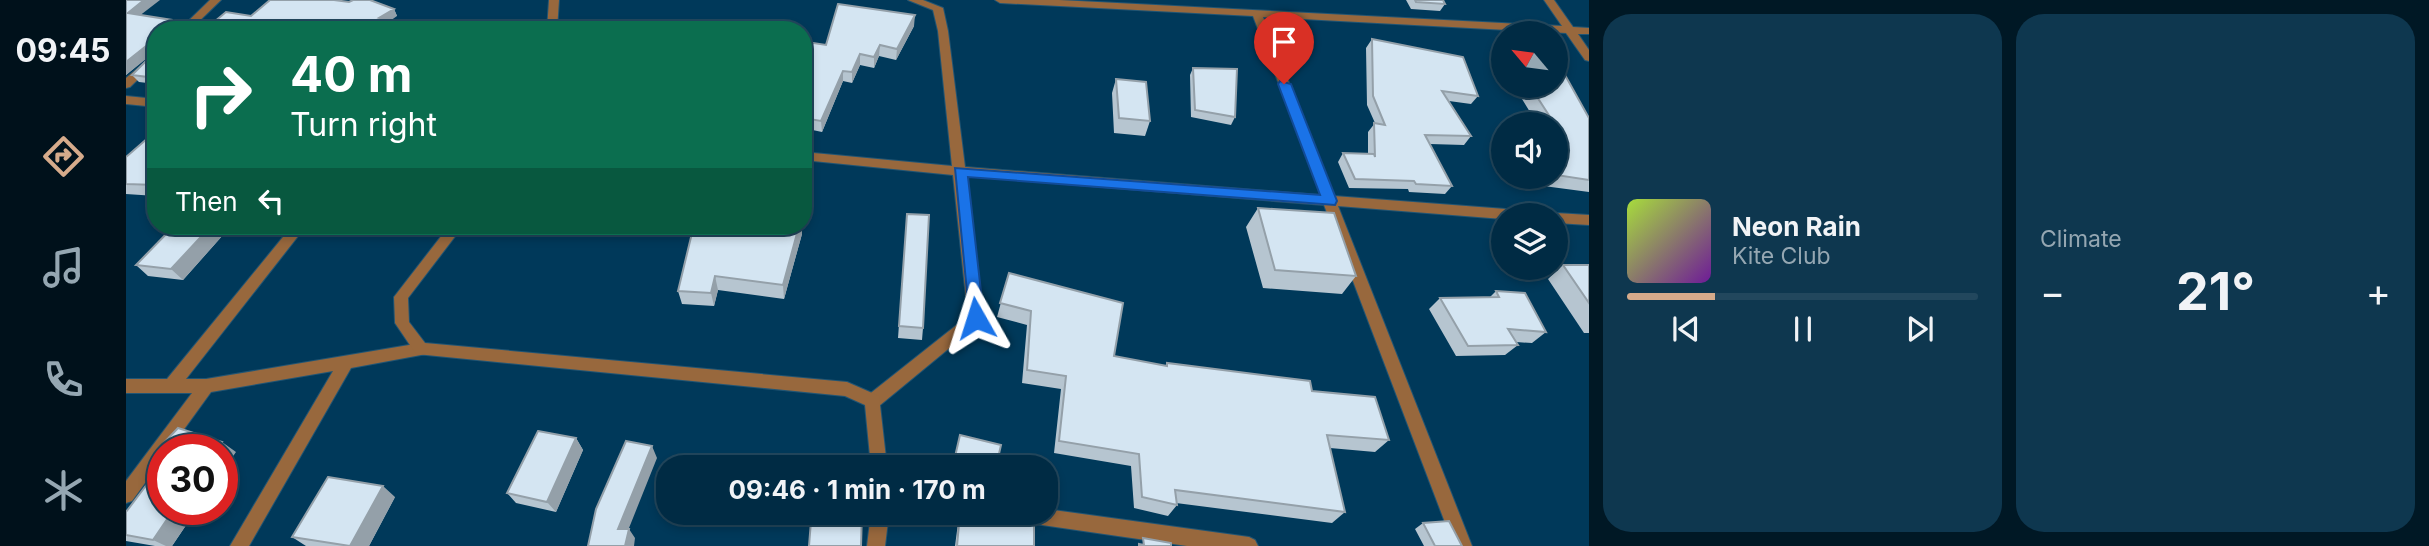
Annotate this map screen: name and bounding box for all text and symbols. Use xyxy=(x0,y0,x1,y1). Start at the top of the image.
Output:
pin xyxy=(1254,12.0,1314,84)
north arrow xyxy=(1491,21,1568,98)
map controls xyxy=(1491,21,1568,280)
icon: arrive xyxy=(1265,23,1303,61)
text: 09:45 xyxy=(15,31,111,70)
text: 40 m xyxy=(290,45,413,104)
icon: right xyxy=(175,49,266,140)
text: Turn right xyxy=(290,105,437,144)
button: sound xyxy=(1491,112,1568,189)
icon: directions xyxy=(39,132,88,181)
icon: left xyxy=(252,182,290,220)
text: Then xyxy=(175,186,238,217)
button: layers xyxy=(1491,203,1568,280)
text: Neon Rain xyxy=(1732,211,1861,242)
text: Climate xyxy=(2040,225,2122,253)
text: Kite Club xyxy=(1732,242,1831,270)
icon: music xyxy=(39,243,88,292)
text: 21° xyxy=(2176,260,2255,323)
text: − xyxy=(2040,269,2065,315)
text: + xyxy=(2366,269,2391,315)
position arrow xyxy=(939,281,1013,355)
icon: previous xyxy=(1667,310,1705,348)
icon: pause xyxy=(1784,310,1822,348)
icon: next xyxy=(1901,310,1939,348)
icon: phone xyxy=(39,355,88,404)
speed limit sign: 30 xyxy=(147,434,238,525)
icon: climate xyxy=(39,466,88,515)
text: 09:46 · 1 min · 170 m xyxy=(728,474,986,505)

